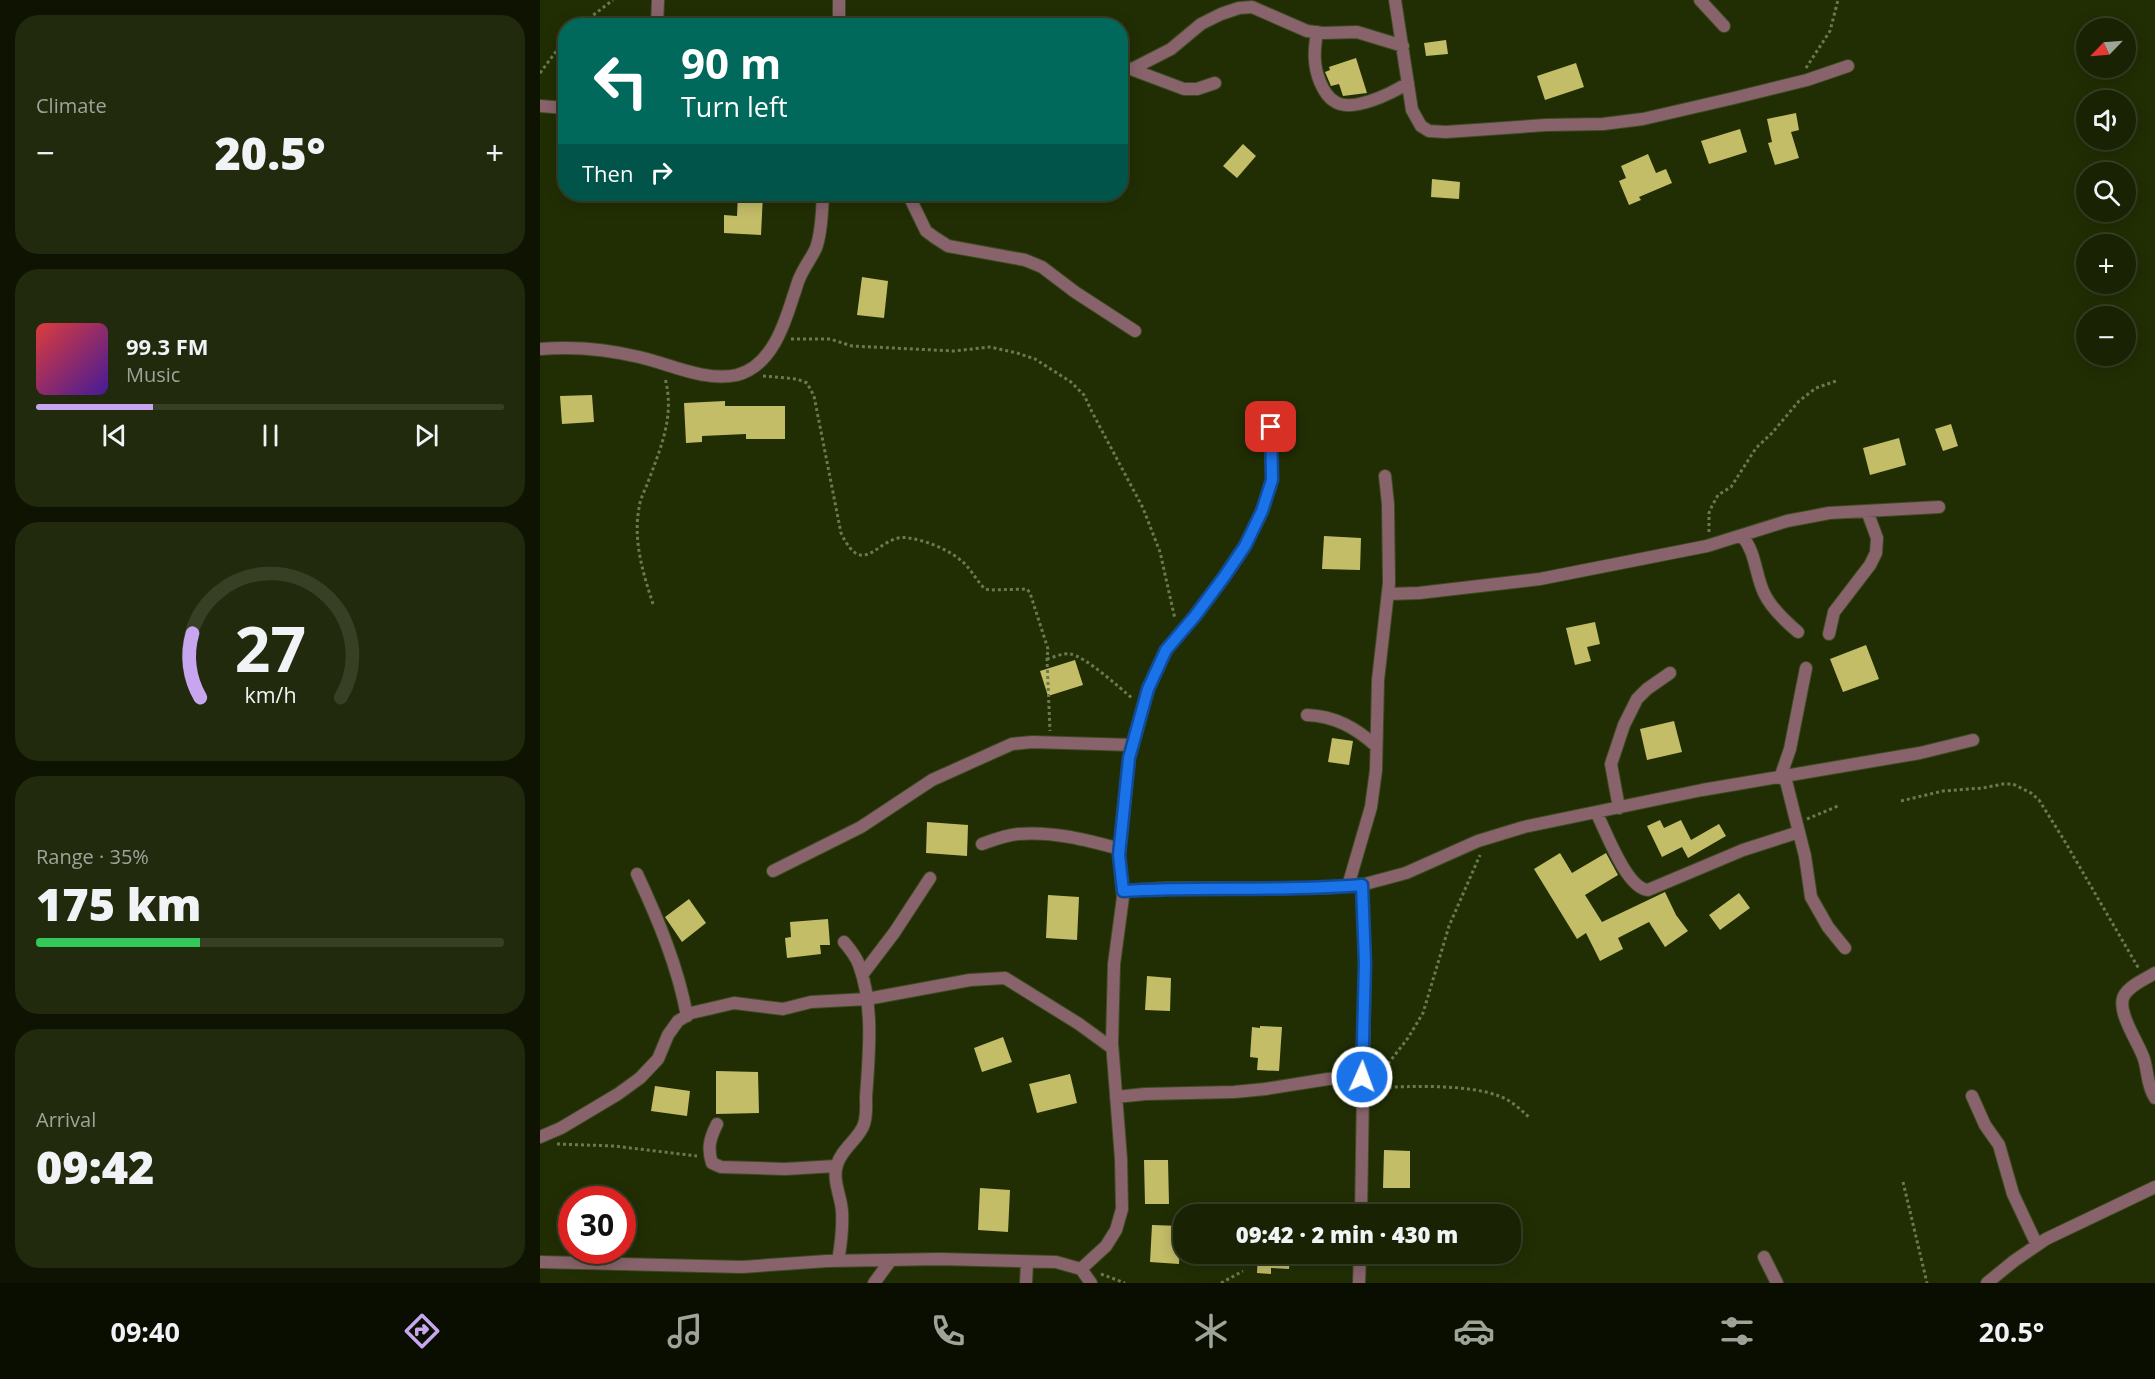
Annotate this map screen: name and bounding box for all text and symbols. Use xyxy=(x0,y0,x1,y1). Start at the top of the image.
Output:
north arrow xyxy=(2076,18,2136,78)
map controls xyxy=(2076,18,2136,366)
text: 90 m xyxy=(681,34,781,91)
icon: left xyxy=(582,42,660,120)
text: Turn left xyxy=(681,88,788,125)
button: sound xyxy=(2076,90,2136,150)
text: Climate xyxy=(36,92,107,119)
text: 20.5° xyxy=(214,122,326,183)
text: − xyxy=(36,130,55,175)
text: + xyxy=(485,130,504,175)
icon: right xyxy=(645,156,678,189)
text: Then xyxy=(582,158,633,188)
button: search xyxy=(2076,162,2136,222)
button: + xyxy=(2076,234,2136,294)
button: − xyxy=(2076,306,2136,366)
text: 99.3 FM xyxy=(126,331,209,361)
text: Music xyxy=(126,361,180,388)
pin xyxy=(1245,401,1296,452)
icon: arrive xyxy=(1254,410,1287,443)
icon: previous xyxy=(98,419,131,452)
icon: pause xyxy=(254,419,287,452)
icon: next xyxy=(410,419,443,452)
text: 27 xyxy=(234,606,306,691)
text: km/h xyxy=(244,681,296,710)
text: Range · 35% xyxy=(36,843,149,870)
text: 175 km xyxy=(36,873,201,934)
position arrow xyxy=(1330,1045,1394,1109)
text: Arrival xyxy=(36,1106,96,1133)
text: 09:42 xyxy=(36,1136,154,1197)
speed limit sign: 30 xyxy=(558,1186,636,1264)
text: 09:42 · 2 min · 430 m xyxy=(1236,1219,1458,1249)
icon: directions xyxy=(401,1310,443,1352)
icon: music xyxy=(664,1310,706,1352)
icon: phone xyxy=(927,1310,969,1352)
icon: climate xyxy=(1190,1310,1232,1352)
icon: car xyxy=(1453,1310,1495,1352)
icon: filters xyxy=(1716,1310,1758,1352)
text: 09:40 xyxy=(110,1313,180,1350)
text: 20.5° xyxy=(1979,1313,2044,1350)

